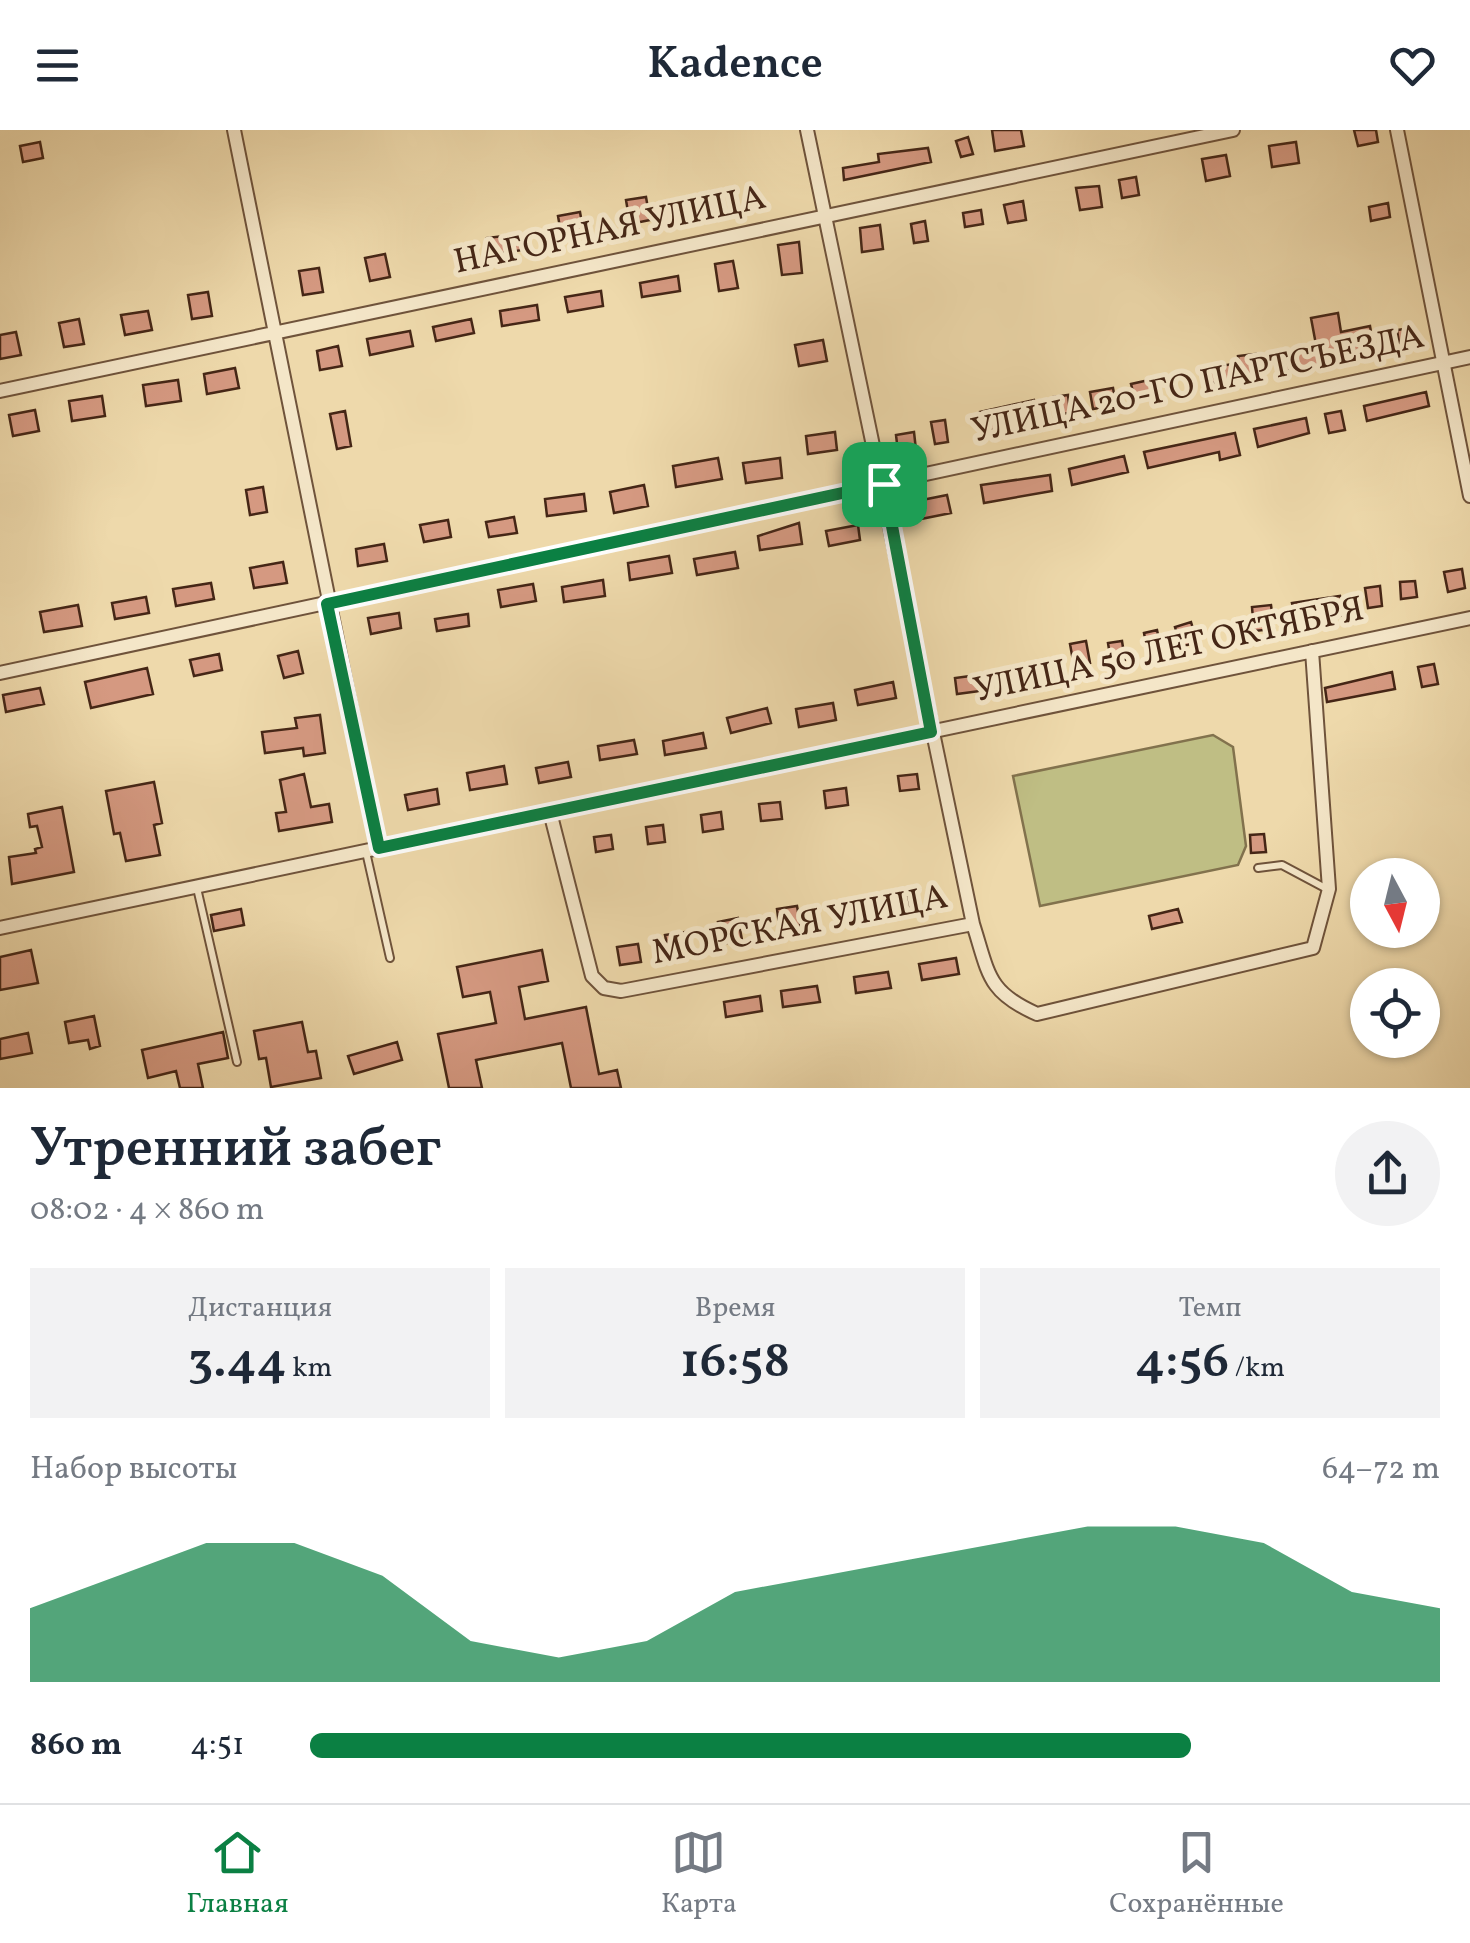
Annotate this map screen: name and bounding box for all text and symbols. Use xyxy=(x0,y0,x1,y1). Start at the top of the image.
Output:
text: Kadence xyxy=(647,34,823,97)
icon: menu xyxy=(30,38,85,93)
icon: heart xyxy=(1385,38,1440,93)
street label: НАГОРНАЯ УЛИЦА xyxy=(450,174,770,288)
street label: УЛИЦА 20-ГО ПАРТСЪЕЗДА xyxy=(967,314,1429,456)
pin xyxy=(842,442,927,527)
icon: arrive xyxy=(857,457,912,512)
street label: УЛИЦА 50 ЛЕТ ОКТЯБРЯ xyxy=(969,586,1369,716)
north arrow xyxy=(1350,858,1440,948)
map controls xyxy=(1350,858,1440,1058)
street label: МОРСКАЯ УЛИЦА xyxy=(648,874,952,978)
button: locate xyxy=(1350,968,1440,1058)
text: Утренний забег xyxy=(30,1113,441,1189)
button: share xyxy=(1335,1121,1440,1226)
text: 08:02 · 4 × 860 m xyxy=(30,1189,264,1233)
text: Дистанция xyxy=(188,1289,332,1328)
text: Время xyxy=(695,1289,775,1328)
text: Темп xyxy=(1178,1289,1242,1328)
text: 3.44 xyxy=(188,1328,287,1398)
text: 16:58 xyxy=(680,1328,790,1398)
text: 4:56 xyxy=(1135,1328,1229,1398)
text: km xyxy=(287,1349,332,1388)
text: /km xyxy=(1229,1349,1285,1388)
text: Набор высоты xyxy=(30,1448,237,1492)
text: 64–72 m xyxy=(1322,1448,1440,1492)
text: 860 m xyxy=(30,1724,122,1768)
text: 4:51 xyxy=(190,1724,244,1768)
tab: Главная xyxy=(186,1825,289,1924)
tab: Карта xyxy=(661,1825,737,1924)
tab: Сохранённые xyxy=(1109,1825,1284,1924)

